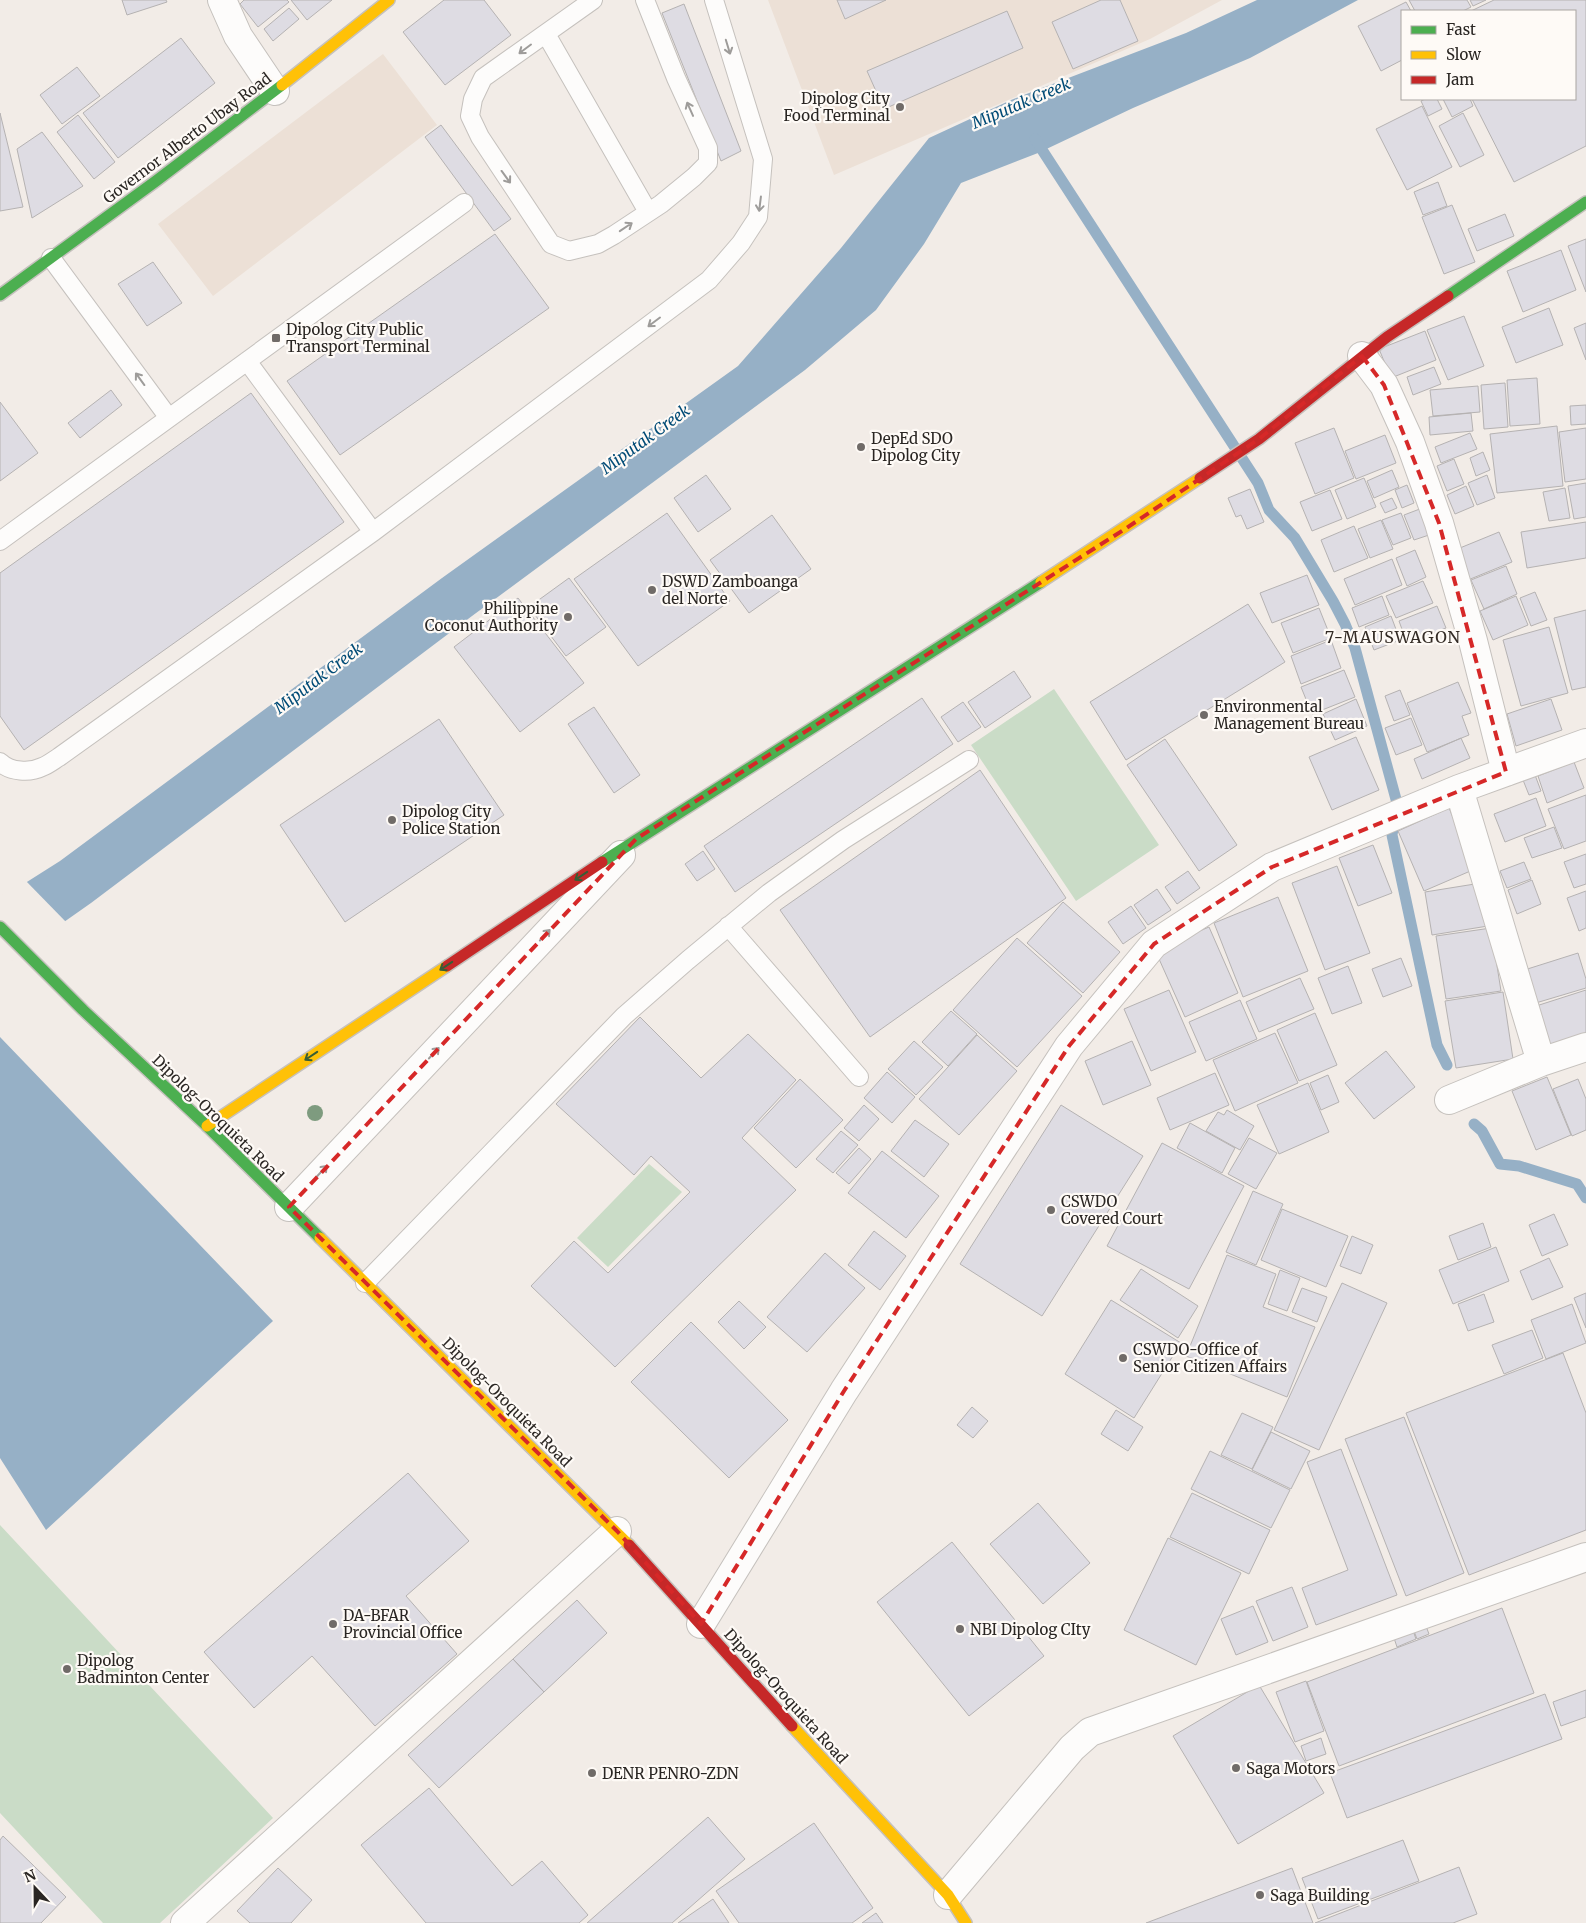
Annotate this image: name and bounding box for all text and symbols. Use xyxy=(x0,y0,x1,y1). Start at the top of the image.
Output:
legend xyxy=(1401,10,1576,100)
text: Fast xyxy=(1446,20,1476,39)
one-way arrow xyxy=(724,38,734,54)
one-way arrow xyxy=(518,44,532,54)
text: Slow xyxy=(1446,45,1481,64)
street label: Governor Alberto Ubay Road xyxy=(99,68,275,208)
text: Jam xyxy=(1445,70,1474,89)
water label: Miputak Creek xyxy=(968,73,1074,133)
place label: Dipolog City Food Terminal xyxy=(784,89,890,125)
marker: Dipolog City Food Terminal xyxy=(894,101,906,113)
one-way arrow xyxy=(685,102,695,117)
one-way arrow xyxy=(501,169,512,183)
one-way arrow xyxy=(755,195,765,211)
one-way arrow xyxy=(618,222,632,232)
one-way arrow xyxy=(648,316,661,327)
place label: Dipolog City Public Transport Terminal xyxy=(286,320,430,356)
marker: Dipolog City Public Transport Terminal xyxy=(270,332,282,344)
one-way arrow xyxy=(134,373,145,386)
water label: Miputak Creek xyxy=(596,400,694,479)
place label: DepEd SDO Dipolog City xyxy=(871,429,960,465)
marker: DepEd SDO Dipolog City xyxy=(855,441,867,453)
place label: DSWD Zamboanga del Norte xyxy=(662,572,798,608)
marker: DSWD Zamboanga del Norte xyxy=(646,584,658,596)
place label: Philippine Coconut Authority xyxy=(425,599,558,635)
marker: Philippine Coconut Authority xyxy=(562,611,574,623)
district label: 7-MAUSWAGON xyxy=(1325,627,1461,647)
water label: Miputak Creek xyxy=(269,638,366,718)
place label: Environmental Management Bureau xyxy=(1214,697,1364,733)
marker: Environmental Management Bureau xyxy=(1198,709,1210,721)
place label: Dipolog City Police Station xyxy=(402,802,500,838)
marker: Dipolog City Police Station xyxy=(386,814,398,826)
one-way arrow xyxy=(575,871,589,881)
one-way arrow xyxy=(539,929,551,942)
one-way arrow xyxy=(439,961,453,971)
one-way arrow xyxy=(428,1047,440,1060)
street label: Dipolog-Oroquieta Road xyxy=(148,1050,288,1186)
one-way arrow xyxy=(304,1051,318,1061)
one-way arrow xyxy=(316,1165,328,1178)
place label: CSWDO Covered Court xyxy=(1061,1192,1163,1228)
marker: CSWDO Covered Court xyxy=(1045,1204,1057,1216)
street label: Dipolog-Oroquieta Road xyxy=(438,1333,576,1471)
place label: CSWDO-Office of Senior Citizen Affairs xyxy=(1133,1340,1287,1376)
marker: CSWDO-Office of Senior Citizen Affairs xyxy=(1117,1352,1129,1364)
place label: DA-BFAR Provincial Office xyxy=(343,1606,463,1642)
marker: DA-BFAR Provincial Office xyxy=(327,1618,339,1630)
place label: NBI Dipolog CIty xyxy=(970,1620,1091,1639)
marker: NBI Dipolog CIty xyxy=(954,1623,966,1635)
street label: Dipolog-Oroquieta Road xyxy=(720,1625,852,1767)
place label: Dipolog Badminton Center xyxy=(77,1651,209,1687)
marker: Dipolog Badminton Center xyxy=(61,1663,73,1675)
place label: Saga Motors xyxy=(1246,1759,1335,1778)
marker: Saga Motors xyxy=(1230,1762,1242,1774)
place label: DENR PENRO-ZDN xyxy=(602,1764,739,1783)
marker: DENR PENRO-ZDN xyxy=(586,1767,598,1779)
north arrow xyxy=(10,1863,60,1913)
text: N xyxy=(22,1866,39,1886)
place label: Saga Building xyxy=(1270,1886,1369,1905)
marker: Saga Building xyxy=(1254,1889,1266,1901)

